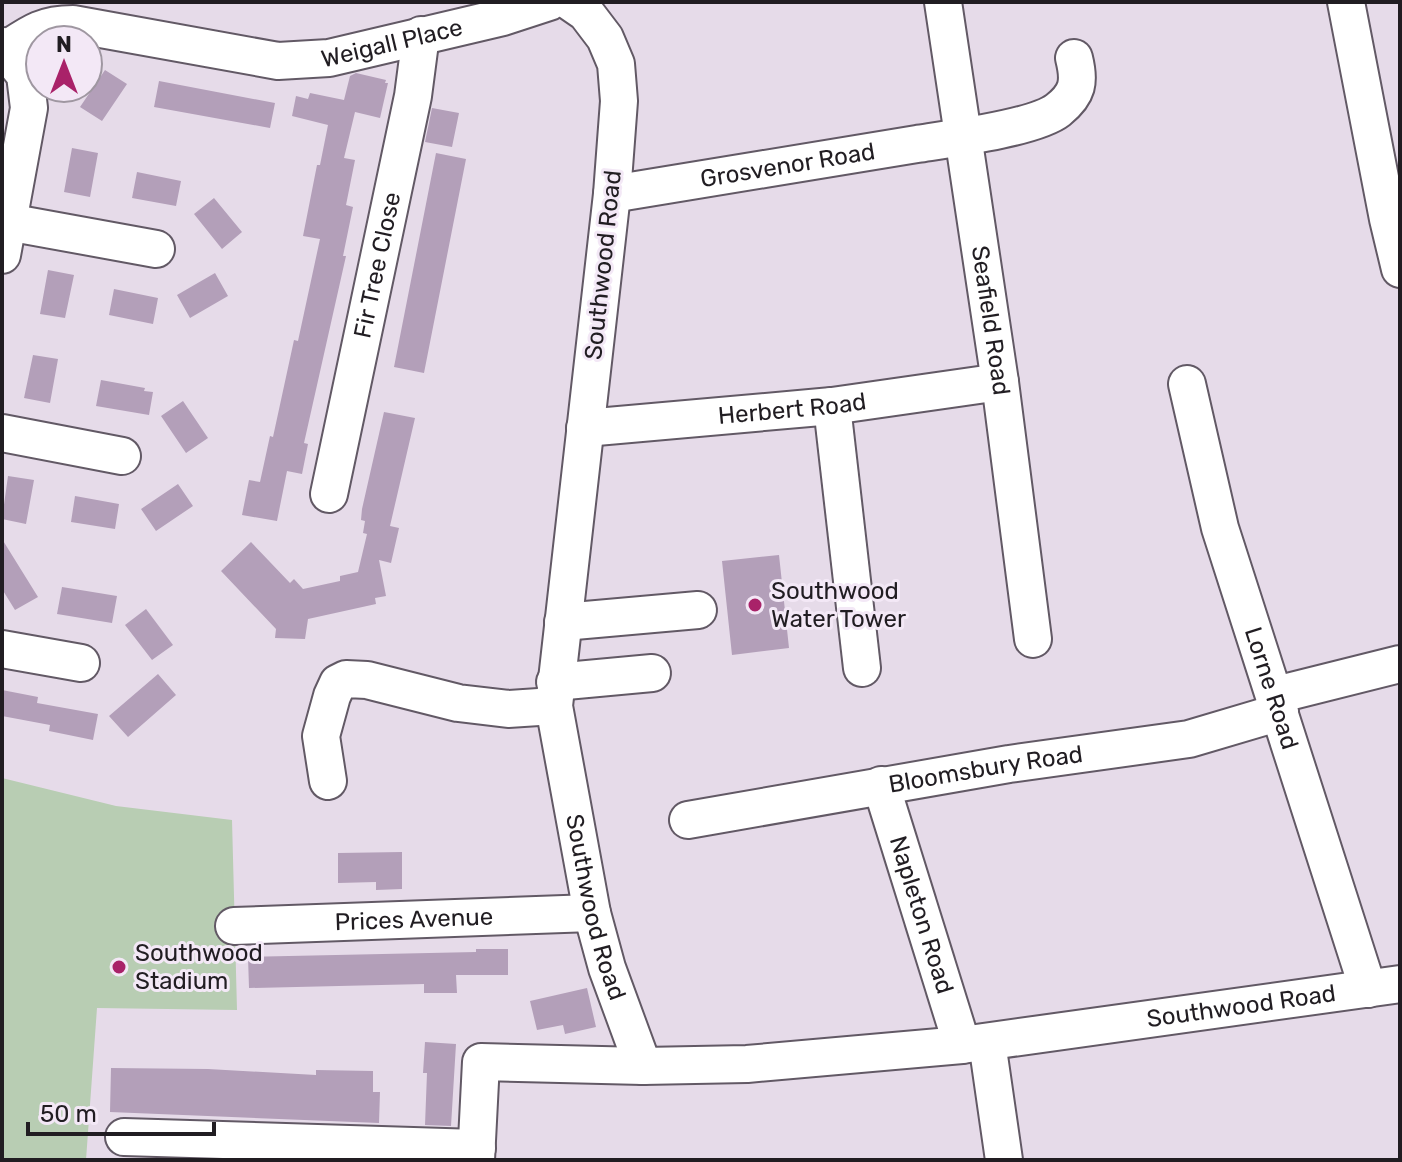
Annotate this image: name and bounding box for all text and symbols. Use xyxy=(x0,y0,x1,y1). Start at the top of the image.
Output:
street label: Weigall Place xyxy=(318,13,465,73)
north arrow xyxy=(24,24,104,104)
text: N xyxy=(56,31,72,58)
street label: Grosvenor Road xyxy=(698,137,877,193)
street label: Southwood Road xyxy=(579,169,627,361)
street label: Fir Tree Close xyxy=(348,189,406,341)
street label: Seafield Road xyxy=(966,244,1016,397)
street label: Herbert Road xyxy=(717,387,868,430)
place label: Southwood Water Tower xyxy=(771,577,906,633)
marker: Southwood Water Tower xyxy=(746,596,764,614)
street label: Lorne Road xyxy=(1239,623,1304,753)
street label: Bloomsbury Road xyxy=(886,740,1085,799)
street label: Southwood Road xyxy=(560,812,632,1004)
street label: Napleton Road xyxy=(884,832,959,997)
street label: Prices Avenue xyxy=(334,903,494,936)
place label: Southwood Stadium xyxy=(135,939,263,995)
marker: Southwood Stadium xyxy=(110,958,128,976)
street label: Southwood Road xyxy=(1145,979,1338,1033)
scale bar xyxy=(28,1086,214,1136)
text: 50 m xyxy=(40,1100,97,1128)

